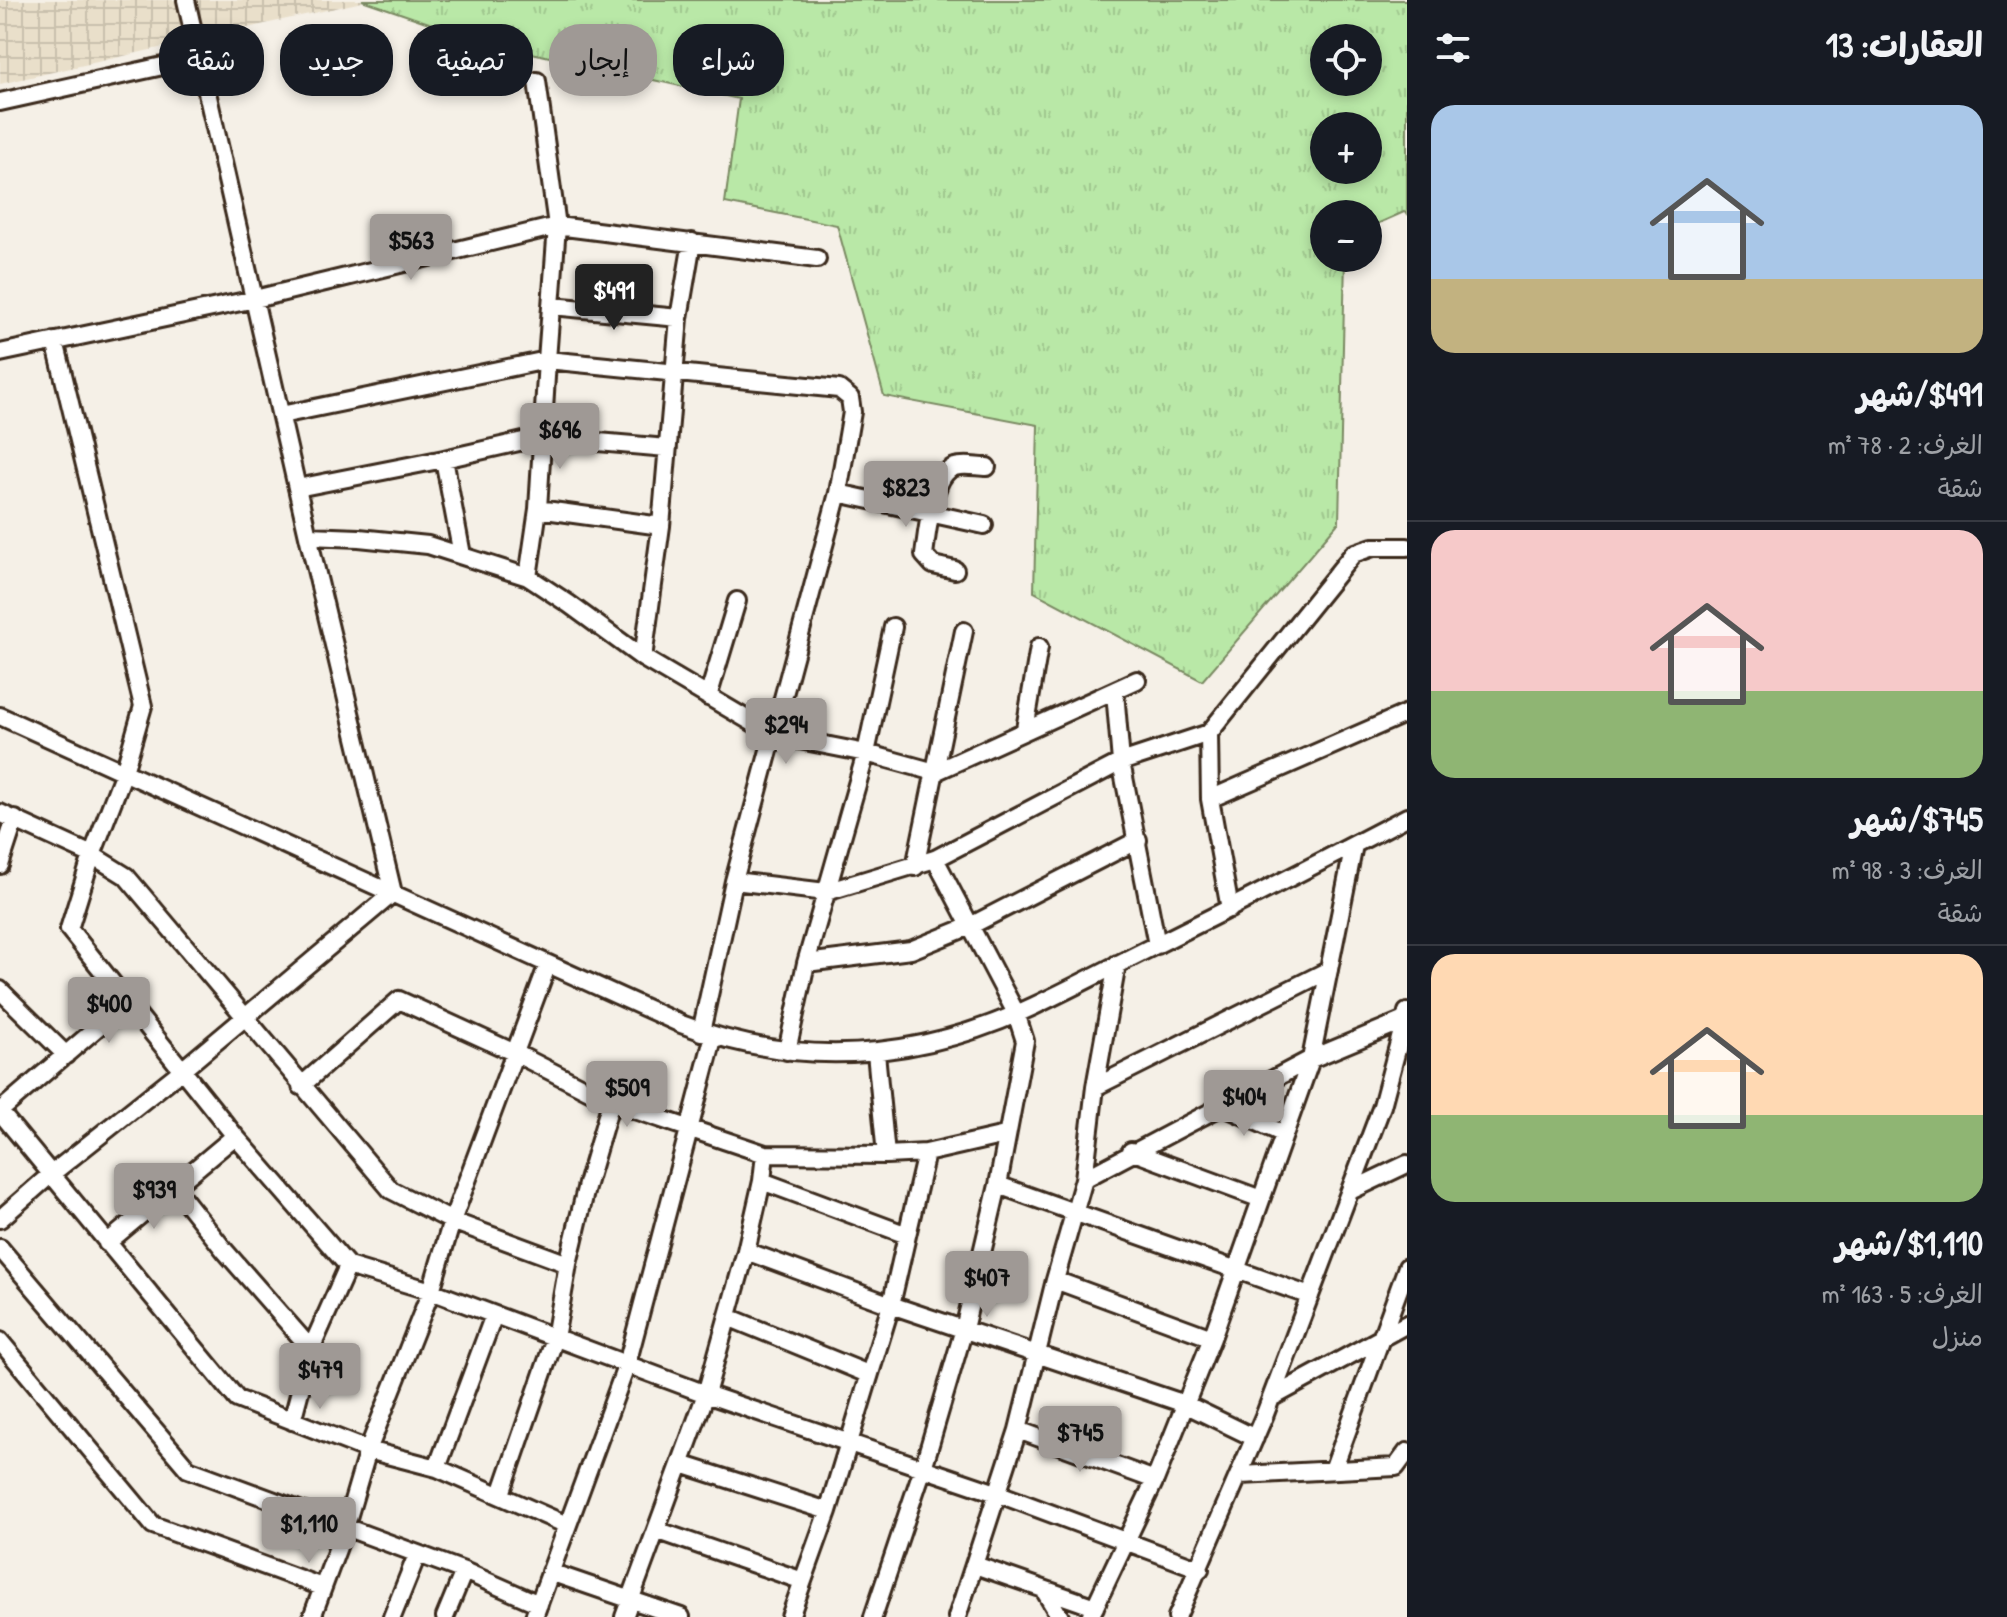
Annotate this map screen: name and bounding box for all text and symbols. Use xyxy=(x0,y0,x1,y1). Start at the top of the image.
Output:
text: العقارات: 13 xyxy=(1826,22,1983,68)
chip: شقة xyxy=(159,24,264,96)
chip: جديد xyxy=(280,24,393,96)
chip: تصفية xyxy=(409,24,533,96)
chip: إيجار xyxy=(549,24,657,96)
chip: شراء xyxy=(673,24,784,96)
map controls xyxy=(1310,24,1382,272)
button: locate xyxy=(1310,24,1382,96)
icon: filters xyxy=(1431,26,1475,70)
button: + xyxy=(1310,112,1382,184)
icon: home xyxy=(1635,157,1779,301)
button: − xyxy=(1310,200,1382,272)
pin: $563 xyxy=(364,214,458,282)
text: $563 xyxy=(388,222,434,257)
pin: $491 xyxy=(567,264,661,332)
text: $491 xyxy=(593,272,635,307)
text: $491/شهر xyxy=(1857,371,1983,417)
pin: $696 xyxy=(513,403,607,471)
text: $696 xyxy=(538,411,582,446)
text: الغرف: 2 · 78 m² xyxy=(1828,427,1983,462)
pin: $823 xyxy=(859,461,953,529)
text: $823 xyxy=(882,469,930,504)
text: شقة xyxy=(1938,470,1983,505)
icon: home xyxy=(1635,582,1779,726)
pin: $294 xyxy=(739,698,833,766)
text: $294 xyxy=(764,706,808,741)
text: $745/شهر xyxy=(1851,796,1983,842)
text: الغرف: 3 · 98 m² xyxy=(1832,852,1983,887)
text: شقة xyxy=(1938,895,1983,930)
pin: $400 xyxy=(62,977,156,1045)
text: $400 xyxy=(86,985,132,1020)
icon: home xyxy=(1635,1006,1779,1150)
pin: $509 xyxy=(580,1061,674,1129)
text: $509 xyxy=(604,1069,650,1104)
pin: $404 xyxy=(1197,1070,1291,1138)
text: $404 xyxy=(1222,1078,1266,1113)
pin: $939 xyxy=(107,1163,201,1231)
text: $939 xyxy=(132,1171,176,1206)
text: $1,110/شهر xyxy=(1836,1220,1983,1266)
pin: $407 xyxy=(940,1251,1034,1319)
text: $407 xyxy=(963,1259,1011,1294)
text: الغرف: 5 · 163 m² xyxy=(1822,1276,1983,1311)
text: منزل xyxy=(1932,1319,1983,1354)
pin: $479 xyxy=(273,1343,367,1411)
text: $479 xyxy=(297,1351,343,1386)
pin: $745 xyxy=(1033,1406,1127,1474)
text: $745 xyxy=(1057,1414,1103,1449)
pin: $1,110 xyxy=(244,1497,374,1565)
text: $1,110 xyxy=(280,1505,338,1540)

